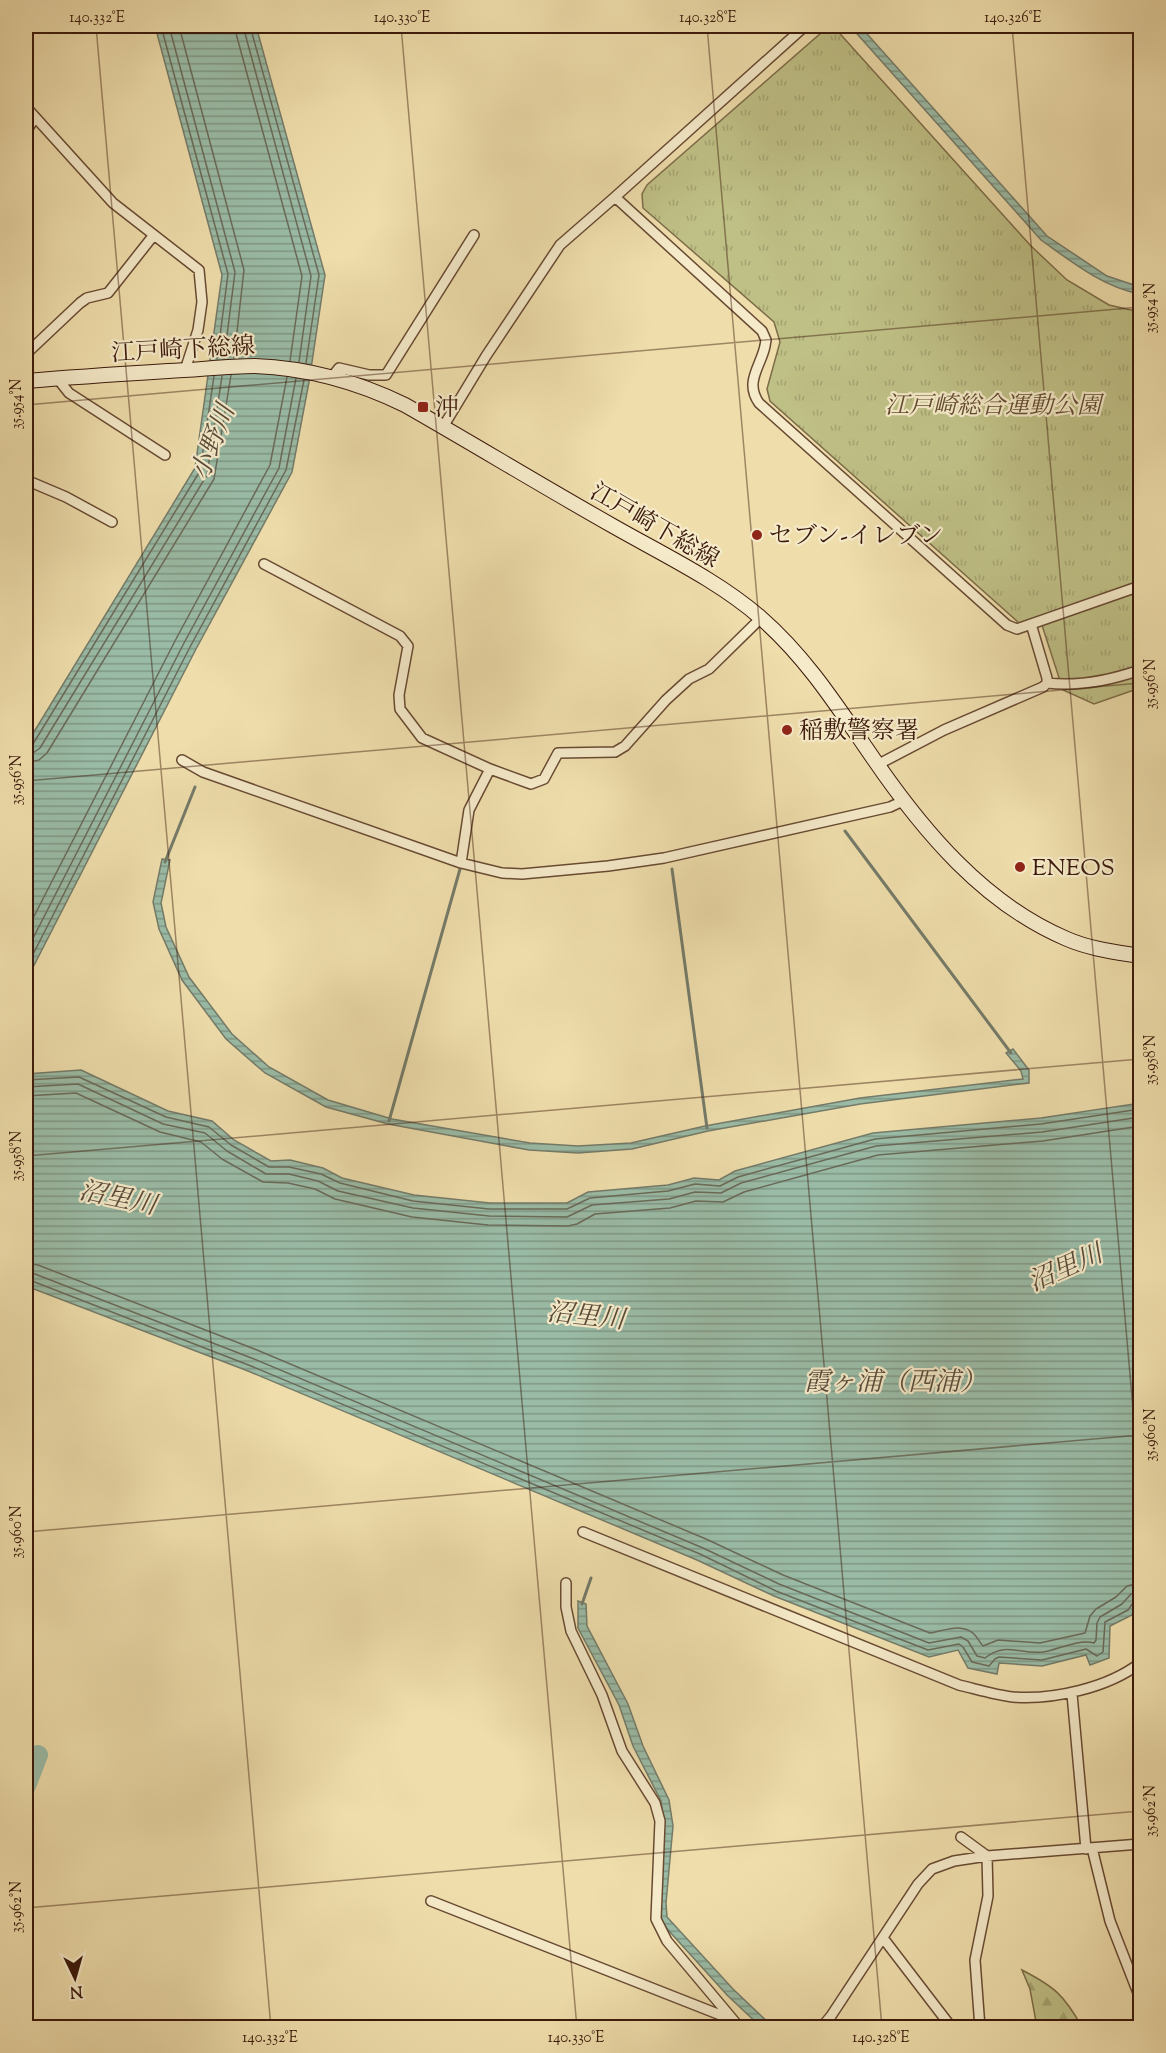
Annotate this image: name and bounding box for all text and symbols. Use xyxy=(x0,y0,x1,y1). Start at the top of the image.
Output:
text: 140.332°E xyxy=(69,8,125,29)
text: 140.330°E xyxy=(374,8,430,29)
text: 140.328°E xyxy=(679,8,737,29)
text: 140.326°E xyxy=(984,8,1042,29)
text: 35.954°N xyxy=(1141,283,1162,333)
street label: 江戸崎下総線 xyxy=(110,330,256,372)
text: 35.954°N xyxy=(7,379,28,429)
park label: 江戸崎総合運動公園 xyxy=(885,390,1105,424)
place label: 沖 xyxy=(435,392,459,426)
water label: 小野川 xyxy=(183,397,247,486)
marker: 沖 xyxy=(416,400,430,414)
street label: 江戸崎下総線 xyxy=(583,476,725,577)
place label: セブン-イレブン xyxy=(769,520,943,554)
marker: セブン-イレブン xyxy=(750,528,764,542)
text: 35.956°N xyxy=(1141,659,1162,709)
place label: 稲敷警察署 xyxy=(799,715,919,749)
marker: 稲敷警察署 xyxy=(780,723,794,737)
text: 35.956°N xyxy=(7,755,28,805)
place label: ENEOS xyxy=(1032,852,1115,886)
marker: ENEOS xyxy=(1013,860,1027,874)
text: 35.958°N xyxy=(1141,1035,1162,1085)
text: 35.958°N xyxy=(7,1131,28,1181)
water label: 沼里川 xyxy=(75,1173,162,1226)
water label: 沼里川 xyxy=(1023,1235,1112,1302)
water label: 沼里川 xyxy=(545,1295,629,1340)
water label: 霞ヶ浦（西浦） xyxy=(804,1365,986,1402)
text: 35.960°N xyxy=(1141,1409,1162,1461)
text: 35.960°N xyxy=(7,1506,28,1558)
text: 35.962°N xyxy=(1141,1785,1162,1837)
text: 35.962°N xyxy=(7,1881,28,1933)
north arrow xyxy=(45,1948,105,2008)
text: N xyxy=(69,1978,83,2002)
text: 140.332°E xyxy=(242,2028,298,2049)
text: 140.330°E xyxy=(548,2028,604,2049)
text: 140.328°E xyxy=(852,2028,910,2049)

